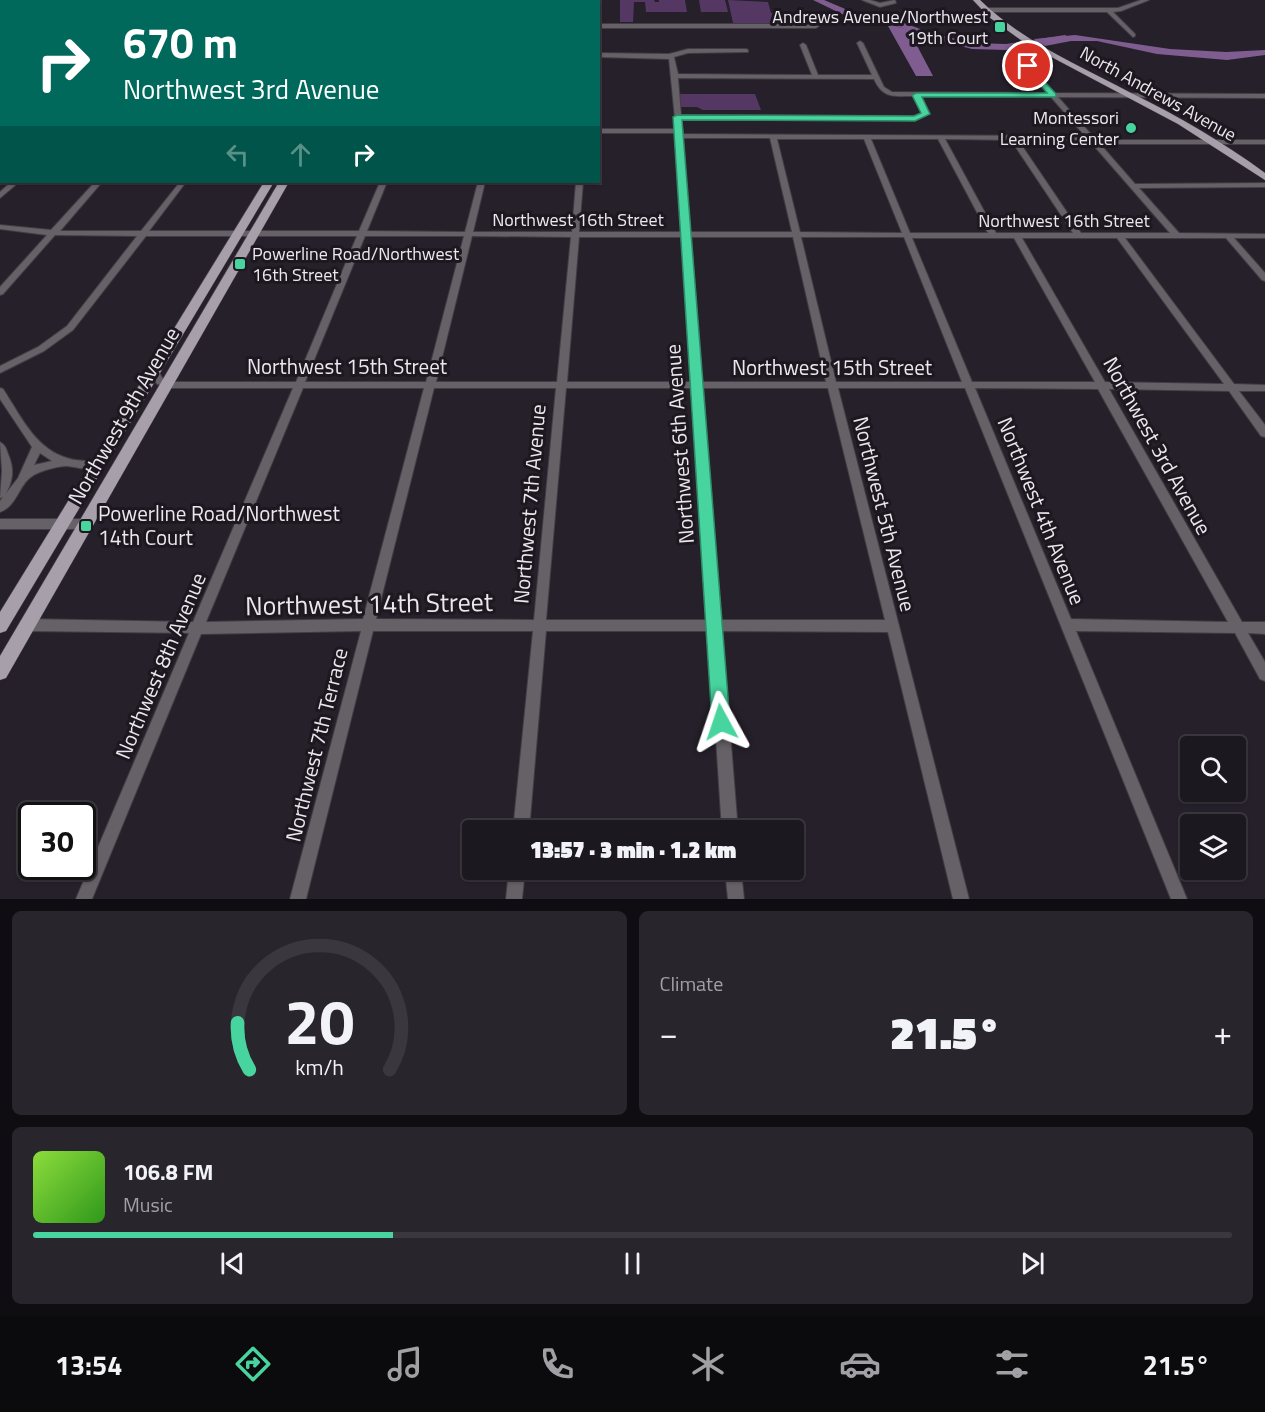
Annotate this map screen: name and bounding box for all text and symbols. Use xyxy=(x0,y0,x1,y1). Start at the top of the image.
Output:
place label: Andrews Avenue/Northwest 19th Court xyxy=(772,3,989,51)
text: 670 m xyxy=(123,10,238,74)
marker: Andrews Avenue/Northwest 19th Court xyxy=(993,20,1007,34)
icon: right xyxy=(24,24,102,102)
street label: North Andrews Avenue xyxy=(1075,39,1241,148)
pin xyxy=(1002,40,1053,91)
icon: arrive xyxy=(1011,49,1044,82)
text: Northwest 3rd Avenue xyxy=(123,68,379,109)
place label: Montessori Learning Center xyxy=(1000,104,1119,152)
marker: Montessori Learning Center xyxy=(1124,121,1138,135)
icon: left xyxy=(221,138,254,171)
icon: ahead xyxy=(284,138,317,171)
icon: right xyxy=(347,138,380,171)
street label: Northwest 16th Street xyxy=(492,206,664,233)
street label: Northwest 16th Street xyxy=(978,207,1150,234)
place label: Powerline Road/Northwest 16th Street xyxy=(252,240,460,288)
marker: Powerline Road/Northwest 16th Street xyxy=(233,257,247,271)
street label: Northwest 9th Avenue xyxy=(59,321,187,510)
street label: Northwest 6th Avenue xyxy=(656,343,702,545)
street label: Northwest 15th Street xyxy=(247,350,448,382)
street label: Northwest 15th Street xyxy=(732,351,933,383)
street label: Northwest 3rd Avenue xyxy=(1096,351,1220,540)
street label: Northwest 7th Avenue xyxy=(504,403,554,605)
street label: Northwest 4th Avenue xyxy=(990,412,1094,609)
street label: Northwest 5th Avenue xyxy=(845,413,925,615)
place label: Powerline Road/Northwest 14th Court xyxy=(98,497,340,553)
marker: Powerline Road/Northwest 14th Court xyxy=(79,519,93,533)
street label: Northwest 8th Avenue xyxy=(106,567,214,764)
street label: Northwest 14th Street xyxy=(245,582,493,625)
street label: Northwest 7th Terrace xyxy=(276,644,356,845)
position arrow xyxy=(689,690,753,754)
map controls xyxy=(1180,736,1246,880)
button: search xyxy=(1180,736,1246,802)
speed limit sign: 30 xyxy=(18,802,96,880)
button: layers xyxy=(1180,814,1246,880)
text: 13:57 · 3 min · 1.2 km xyxy=(530,833,736,867)
text: Climate xyxy=(660,968,723,999)
text: 20 xyxy=(284,973,354,1068)
text: 21.5° xyxy=(890,998,1002,1066)
text: − xyxy=(660,1008,678,1058)
text: + xyxy=(1214,1008,1232,1058)
text: km/h xyxy=(295,1051,344,1083)
text: 106.8 FM xyxy=(123,1155,213,1189)
text: Music xyxy=(123,1189,173,1220)
icon: previous xyxy=(216,1247,249,1280)
icon: pause xyxy=(616,1247,649,1280)
icon: next xyxy=(1016,1247,1049,1280)
icon: directions xyxy=(232,1343,274,1385)
icon: music xyxy=(384,1343,426,1385)
icon: phone xyxy=(536,1343,578,1385)
icon: climate xyxy=(687,1343,729,1385)
icon: car xyxy=(839,1343,881,1385)
icon: filters xyxy=(991,1343,1033,1385)
text: 13:54 xyxy=(55,1344,122,1385)
text: 21.5° xyxy=(1143,1344,1210,1385)

